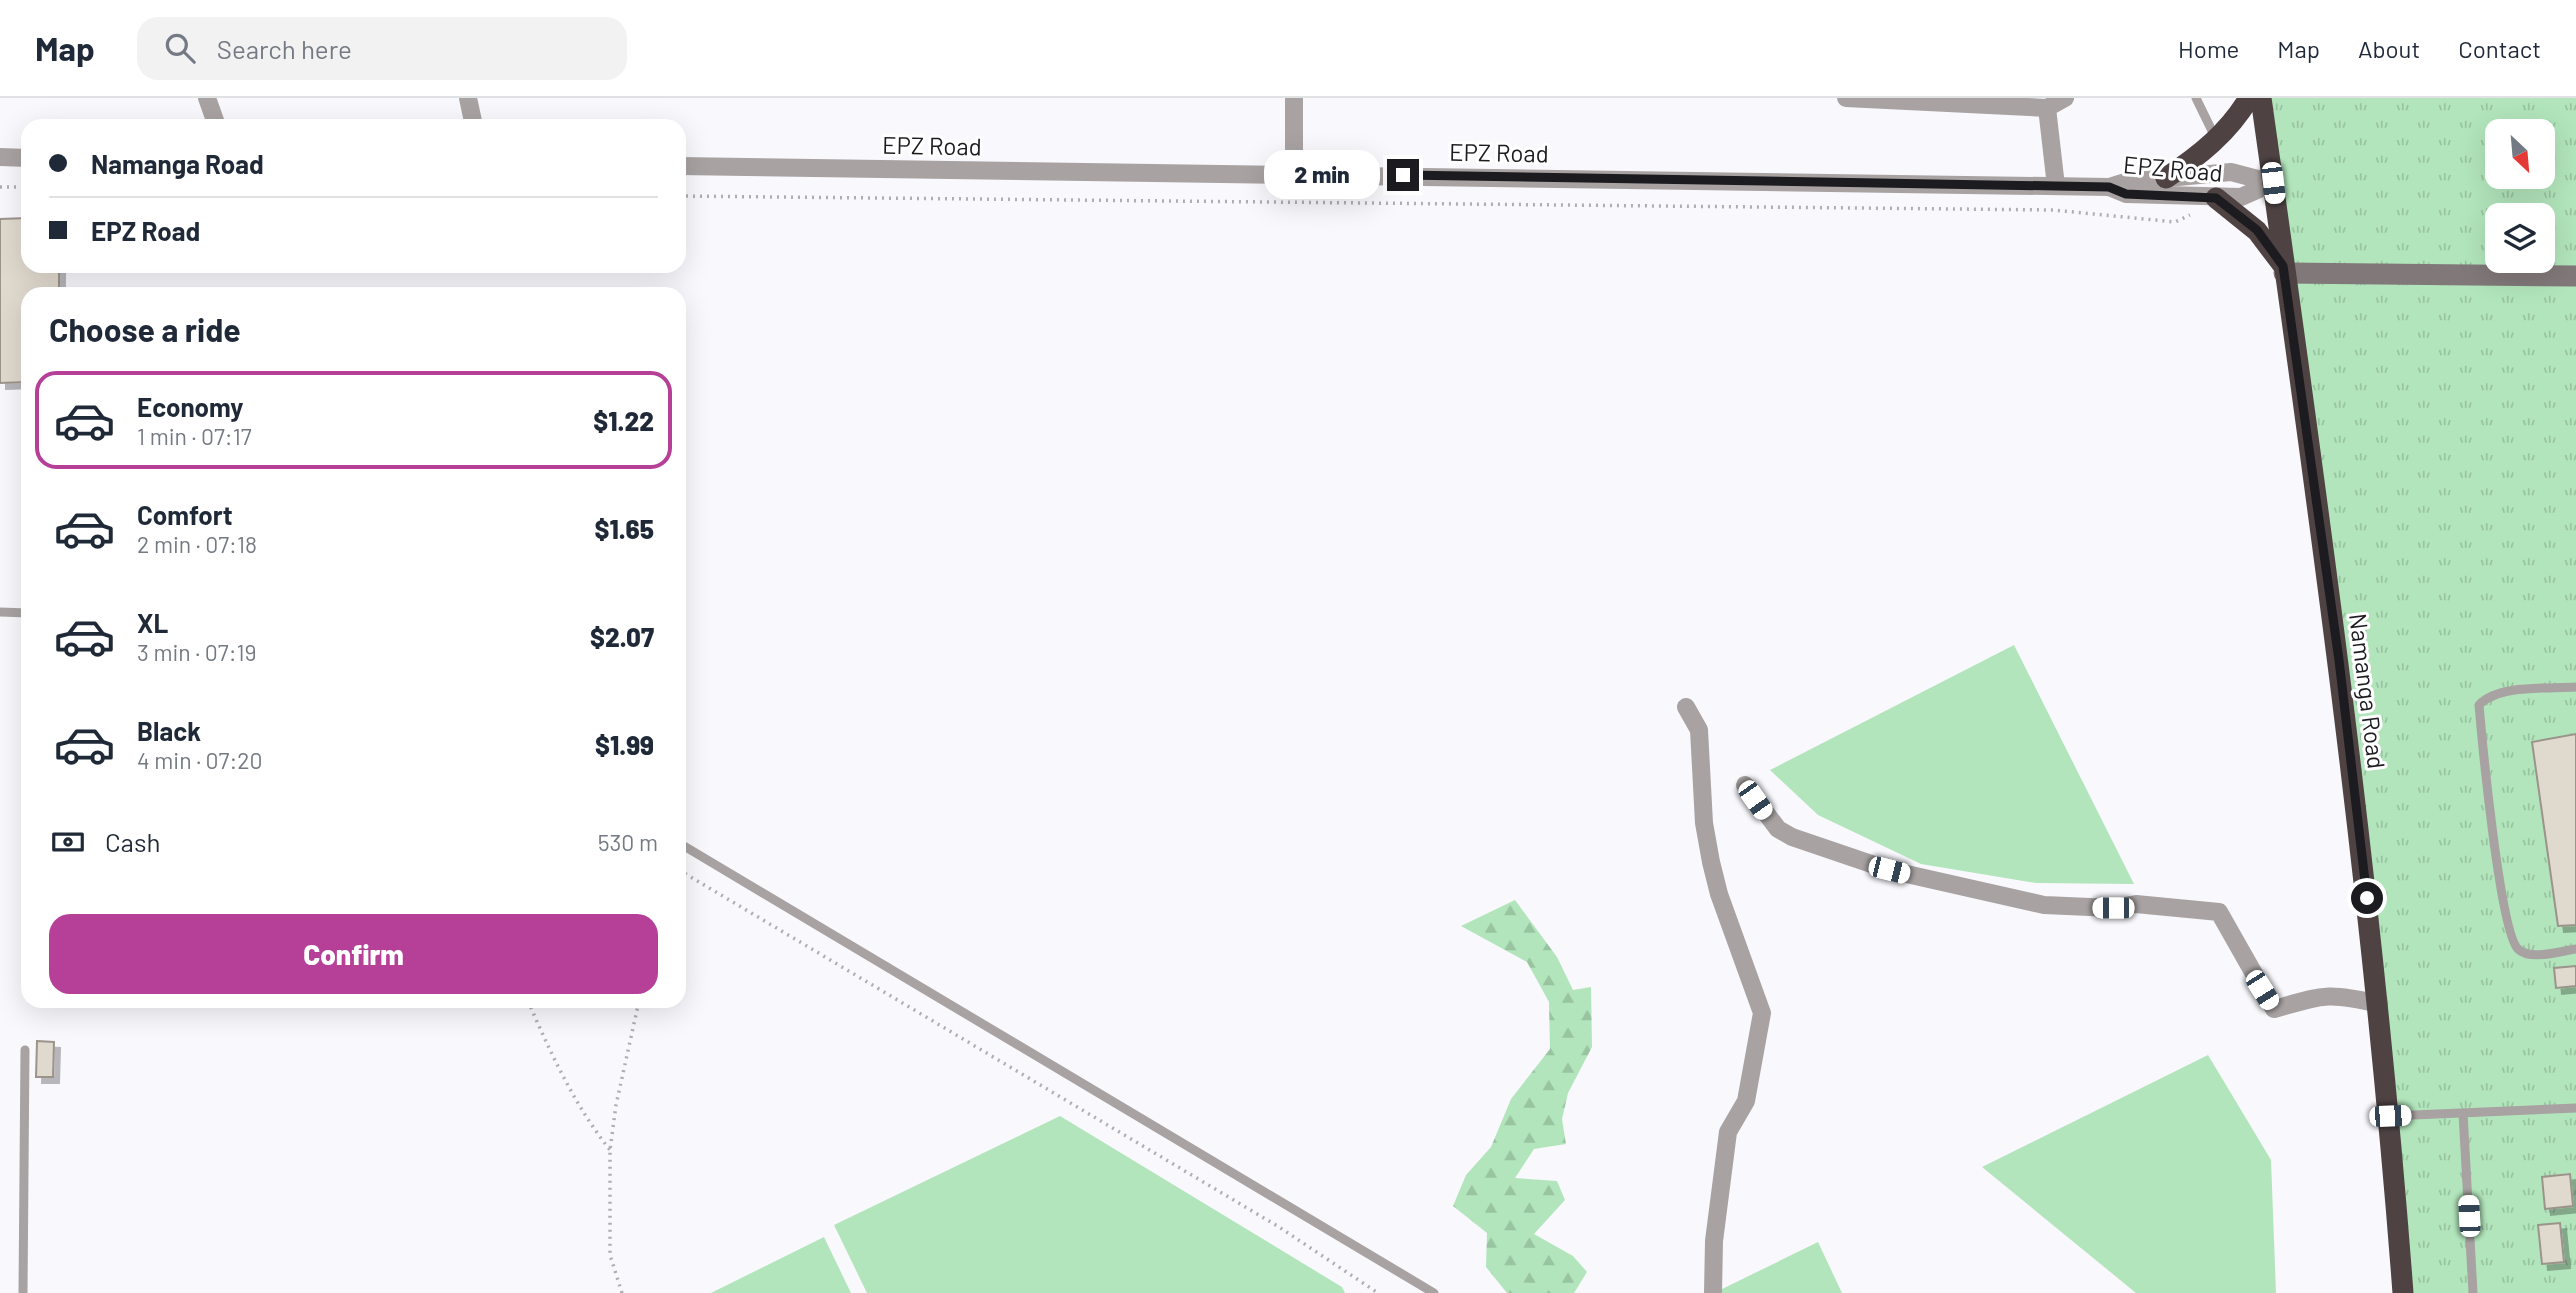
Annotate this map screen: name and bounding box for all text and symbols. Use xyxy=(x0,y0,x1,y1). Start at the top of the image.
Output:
search box xyxy=(137,17,627,80)
text: Map xyxy=(35,28,95,68)
icon: search xyxy=(161,29,199,67)
text: Search here xyxy=(217,33,352,64)
text: Home xyxy=(2178,34,2239,63)
text: Map xyxy=(2277,34,2320,63)
text: About xyxy=(2358,34,2420,63)
text: Contact xyxy=(2458,34,2541,63)
north arrow xyxy=(2485,119,2555,189)
map controls xyxy=(2485,119,2555,273)
street label: EPZ Road xyxy=(882,130,982,160)
street label: EPZ Road xyxy=(1449,137,1549,167)
text: Namanga Road xyxy=(91,148,264,179)
street label: EPZ Road xyxy=(2122,149,2224,187)
callout: 2 min xyxy=(1263,150,1378,200)
route end xyxy=(1387,159,1419,191)
text: 2 min xyxy=(1294,160,1350,188)
car xyxy=(2261,161,2286,205)
button: layers xyxy=(2485,203,2555,273)
text: EPZ Road xyxy=(91,215,200,246)
text: Choose a ride xyxy=(49,310,241,348)
icon: car xyxy=(53,389,116,452)
text: Economy xyxy=(137,391,243,422)
text: $1.22 xyxy=(593,405,654,436)
text: 1 min · 07:17 xyxy=(137,422,252,450)
icon: car xyxy=(53,497,116,560)
text: Comfort xyxy=(137,499,233,530)
text: $1.65 xyxy=(594,513,654,544)
text: 2 min · 07:18 xyxy=(137,530,257,558)
icon: car xyxy=(53,605,116,668)
text: XL xyxy=(137,607,168,638)
street label: Namanga Road xyxy=(2344,612,2392,770)
text: $2.07 xyxy=(590,621,654,652)
text: 3 min · 07:19 xyxy=(137,638,256,666)
icon: car xyxy=(53,713,116,776)
text: Black xyxy=(137,715,201,746)
text: $1.99 xyxy=(595,729,654,760)
text: 4 min · 07:20 xyxy=(137,746,263,774)
car xyxy=(1735,777,1776,823)
icon: cash xyxy=(49,823,87,861)
text: Cash xyxy=(105,826,160,857)
text: 530 m xyxy=(598,828,658,856)
car xyxy=(1867,855,1912,885)
route start xyxy=(2351,882,2383,914)
car xyxy=(2093,898,2135,919)
button: Confirm xyxy=(49,914,658,994)
car xyxy=(2242,967,2283,1013)
car xyxy=(2369,1105,2412,1127)
car xyxy=(2458,1194,2481,1238)

